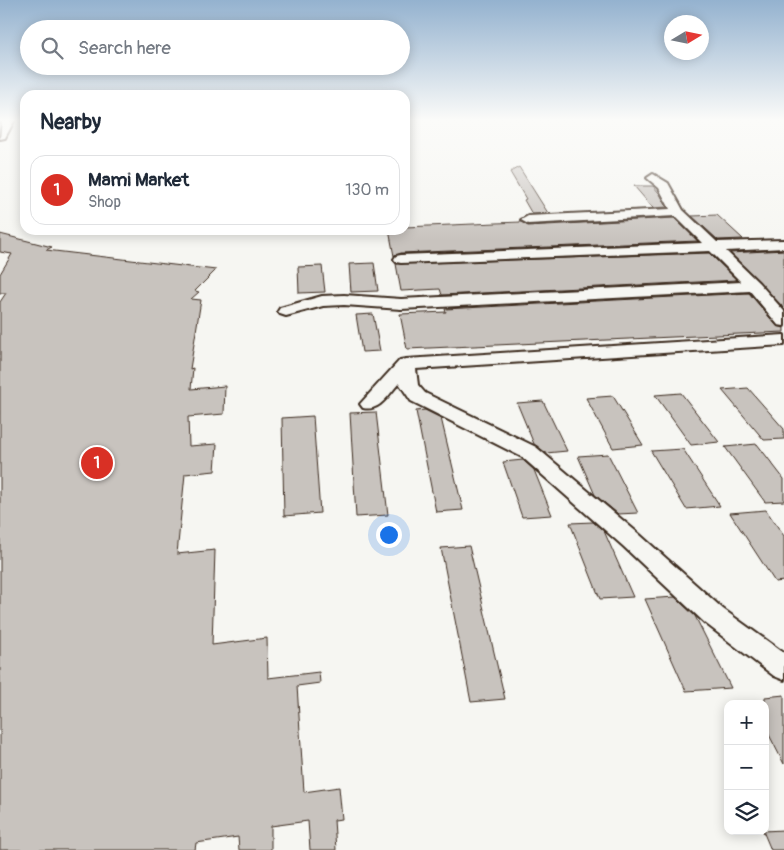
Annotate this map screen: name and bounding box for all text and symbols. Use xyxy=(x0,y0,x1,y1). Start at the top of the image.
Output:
north arrow xyxy=(664,15,709,60)
search box xyxy=(20,20,410,75)
icon: search xyxy=(38,34,66,62)
text: Search here xyxy=(78,36,171,60)
text: Nearby xyxy=(40,109,101,136)
text: Mami Market xyxy=(88,168,189,192)
text: 1 xyxy=(54,180,60,200)
text: 130 m xyxy=(345,180,389,200)
text: Shop xyxy=(88,192,121,212)
pin: 1 xyxy=(81,444,113,482)
your location xyxy=(376,522,402,548)
map controls xyxy=(724,700,769,835)
button: + xyxy=(724,700,769,745)
button: − xyxy=(724,745,769,790)
button: layers xyxy=(724,790,769,835)

